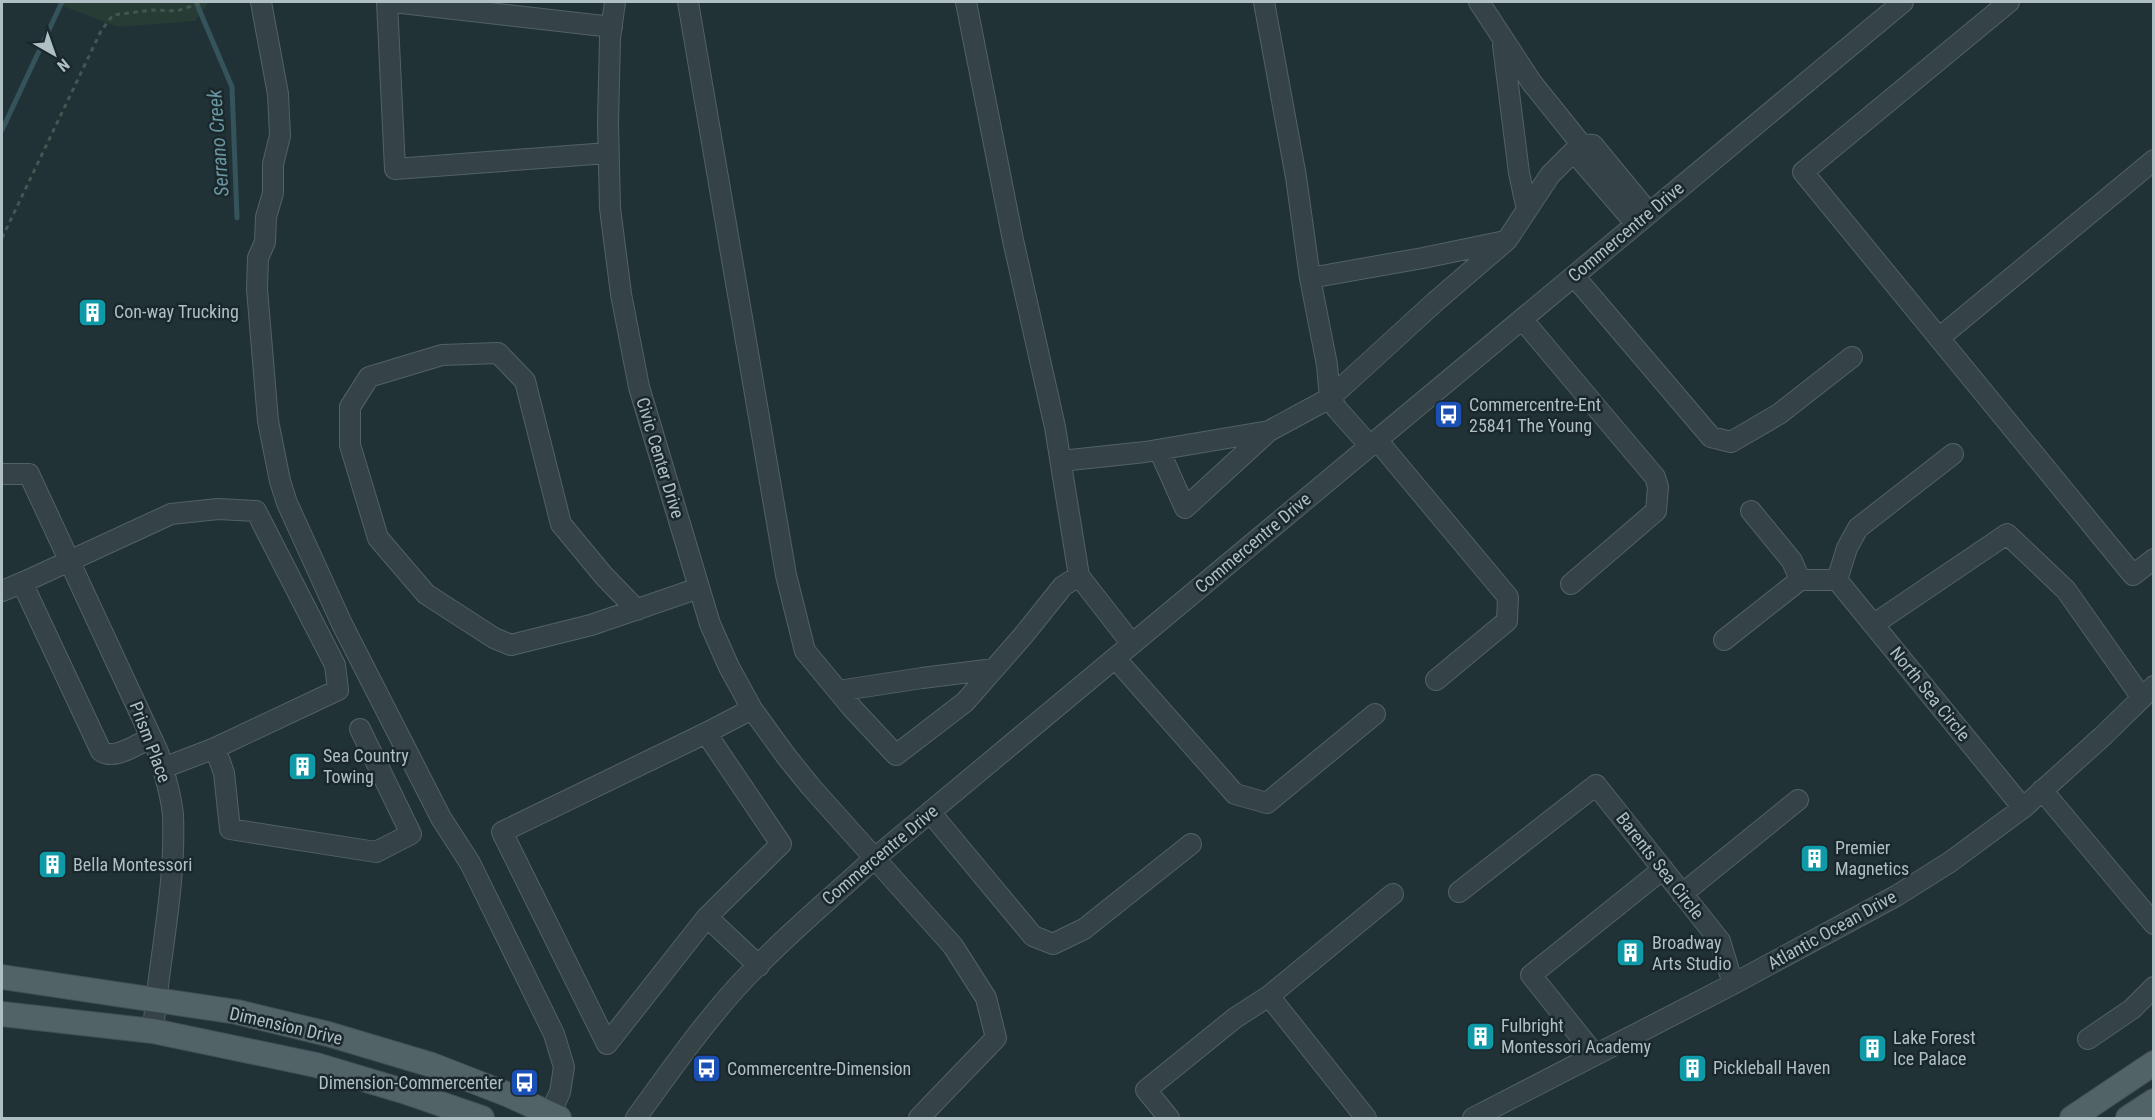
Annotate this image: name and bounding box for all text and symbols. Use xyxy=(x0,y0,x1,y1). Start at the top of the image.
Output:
north arrow xyxy=(24,24,84,84)
text: N xyxy=(53,55,73,76)
water label: Serrano Creek xyxy=(202,87,234,197)
street label: Commercentre Drive xyxy=(1564,177,1688,286)
building icon: Con-way Trucking xyxy=(77,296,109,328)
place label: Con-way Trucking xyxy=(114,301,239,322)
place label: Commercentre-Ent 25841 The Young xyxy=(1469,394,1601,436)
street label: Civic Center Drive xyxy=(632,395,689,521)
bus stop icon: Commercentre-Ent 25841 The Young xyxy=(1432,399,1464,431)
street label: Commercentre Drive xyxy=(1191,488,1315,597)
street label: North Sea Circle xyxy=(1886,642,1975,745)
street label: Prism Place xyxy=(125,698,175,785)
place label: Sea Country Towing xyxy=(323,745,409,787)
building icon: Sea Country Towing xyxy=(286,750,318,782)
street label: Commercentre Drive xyxy=(818,800,942,909)
street label: Barents Sea Circle xyxy=(1612,808,1709,923)
place label: Premier Magnetics xyxy=(1835,837,1909,879)
building icon: Premier Magnetics xyxy=(1798,842,1830,874)
building icon: Bella Montessori xyxy=(36,849,68,881)
place label: Bella Montessori xyxy=(73,854,192,875)
street label: Atlantic Ocean Drive xyxy=(1764,885,1900,974)
place label: Broadway Arts Studio xyxy=(1652,932,1731,974)
building icon: Broadway Arts Studio xyxy=(1615,937,1647,969)
street label: Dimension Drive xyxy=(228,1002,345,1049)
place label: Fulbright Montessori Academy xyxy=(1501,1015,1652,1057)
building icon: Fulbright Montessori Academy xyxy=(1464,1020,1496,1052)
place label: Lake Forest Ice Palace xyxy=(1893,1027,1976,1069)
building icon: Lake Forest Ice Palace xyxy=(1856,1032,1888,1064)
building icon: Pickleball Haven xyxy=(1676,1052,1708,1084)
bus stop icon: Commercentre-Dimension xyxy=(690,1053,722,1085)
place label: Pickleball Haven xyxy=(1713,1057,1830,1078)
place label: Commercentre-Dimension xyxy=(727,1058,911,1079)
bus stop icon: Dimension-Commercenter xyxy=(508,1067,540,1099)
place label: Dimension-Commercenter xyxy=(319,1072,504,1093)

